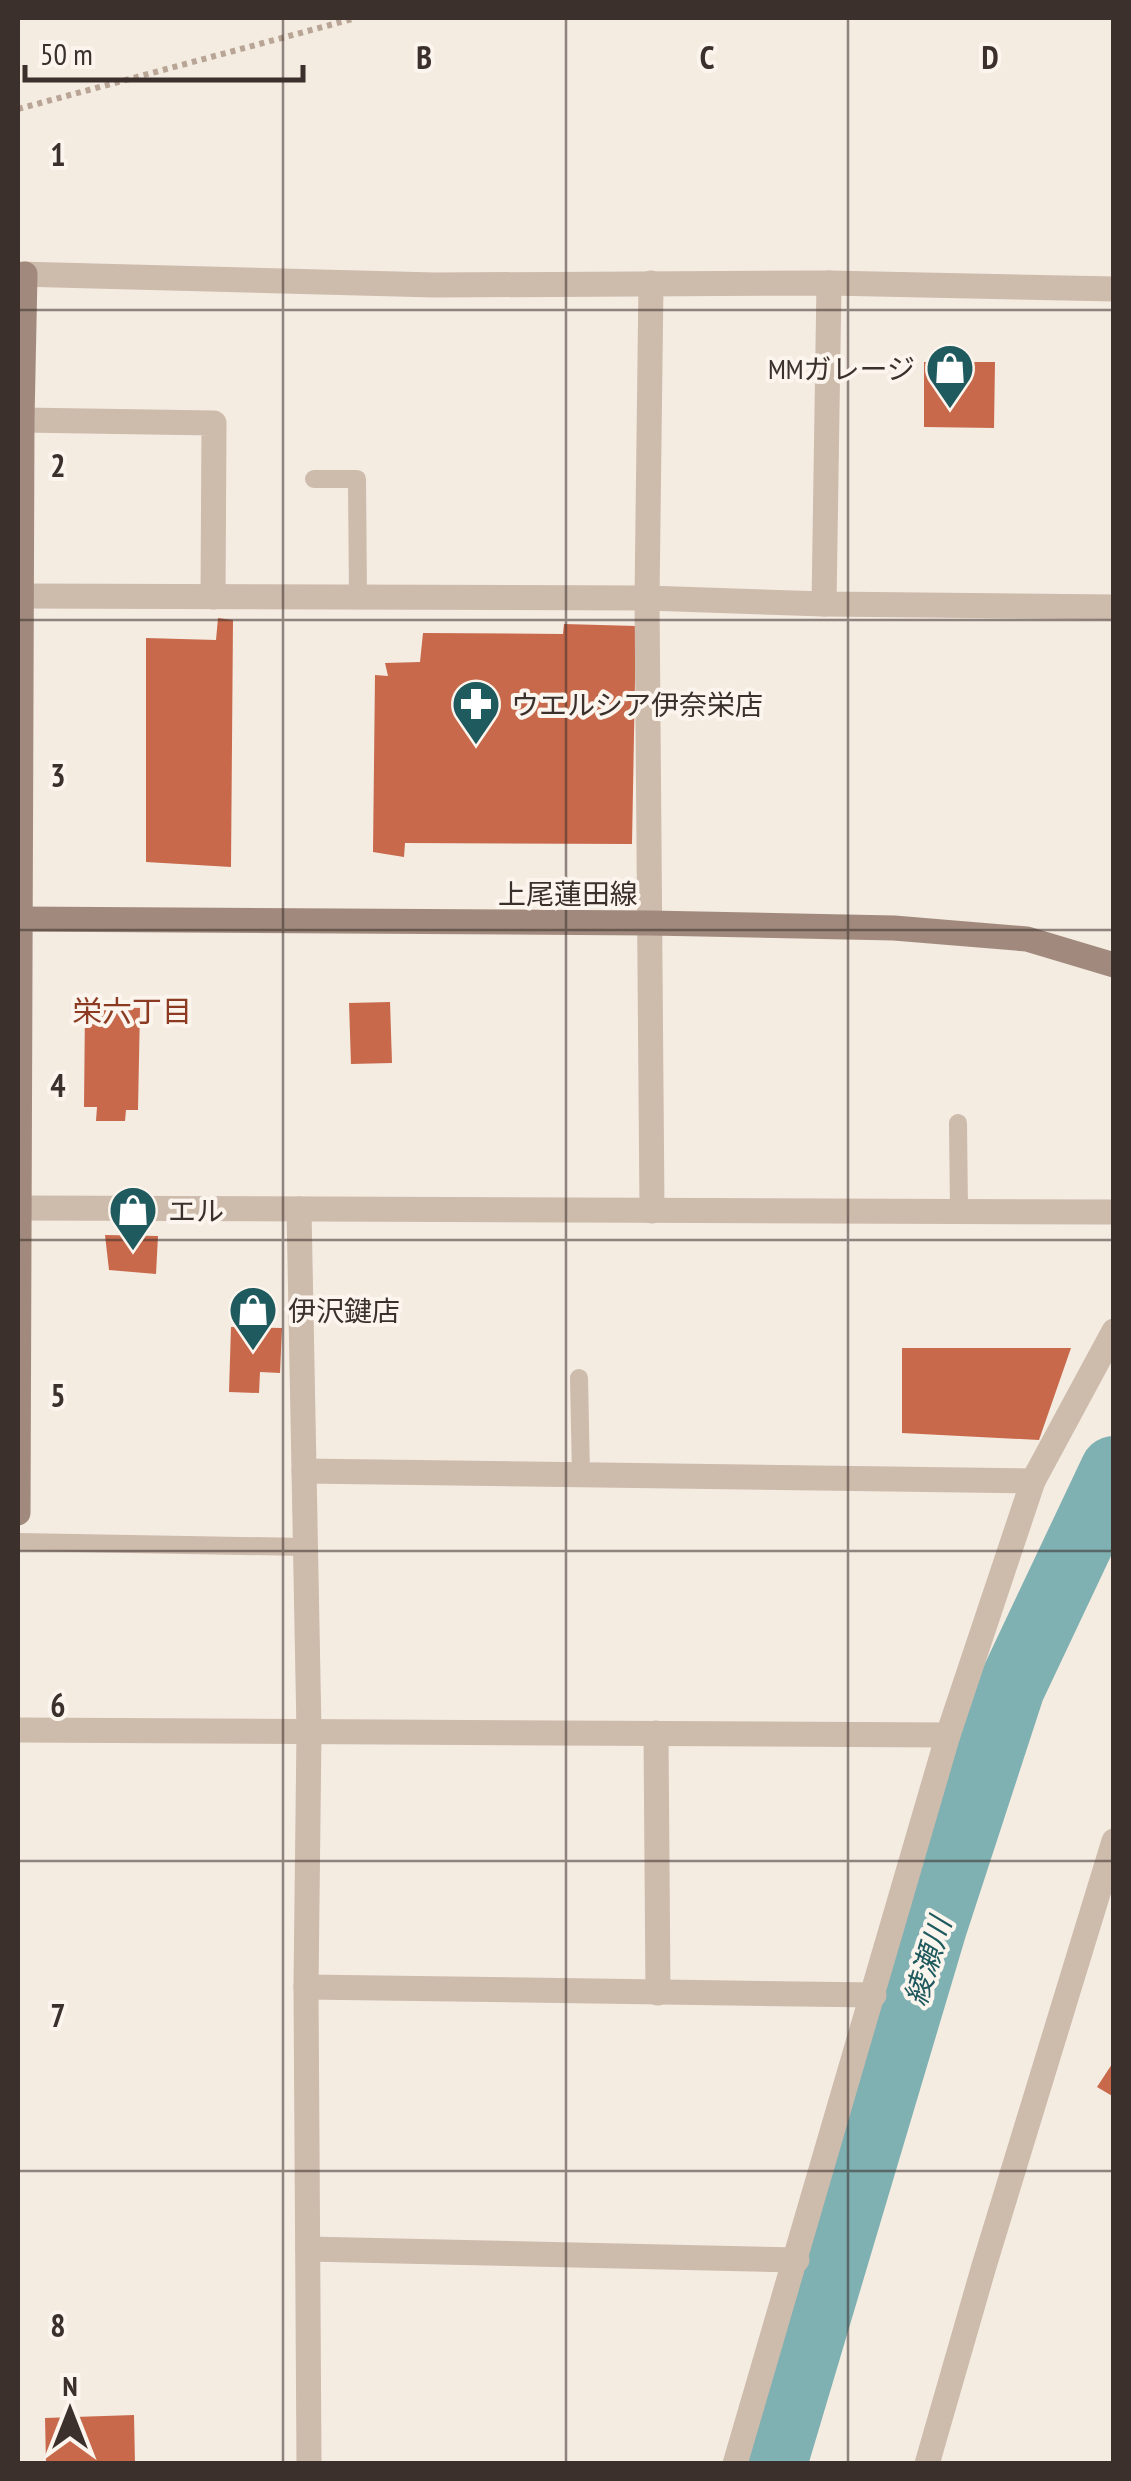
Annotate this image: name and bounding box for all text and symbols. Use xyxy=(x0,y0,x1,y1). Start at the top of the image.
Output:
scale bar xyxy=(25,20,302,82)
text: 50 m xyxy=(40,34,93,73)
text: B xyxy=(416,36,432,78)
text: C xyxy=(700,36,715,78)
text: D xyxy=(981,36,999,78)
text: 1 xyxy=(50,133,66,175)
shop icon: MMガレージ xyxy=(924,342,976,410)
place label: MMガレージ xyxy=(768,350,915,387)
text: 2 xyxy=(50,444,66,486)
pharmacy icon: ウエルシア伊奈栄店 xyxy=(450,678,502,746)
place label: ウエルシア伊奈栄店 xyxy=(511,686,763,723)
text: 3 xyxy=(50,754,66,796)
street label: 上尾蓮田線 xyxy=(498,875,638,912)
district label: 栄六丁目 xyxy=(72,991,192,1030)
text: 4 xyxy=(50,1064,66,1106)
shop icon: エル xyxy=(107,1184,159,1252)
place label: エル xyxy=(168,1192,224,1229)
shop icon: 伊沢鍵店 xyxy=(227,1284,279,1352)
place label: 伊沢鍵店 xyxy=(288,1292,400,1329)
text: 5 xyxy=(50,1374,66,1416)
text: 6 xyxy=(50,1684,66,1726)
water label: 綾瀬川 xyxy=(895,1909,960,2010)
text: 7 xyxy=(50,1994,66,2036)
text: 8 xyxy=(50,2304,66,2346)
north arrow xyxy=(20,2361,120,2461)
text: N xyxy=(62,2367,78,2404)

